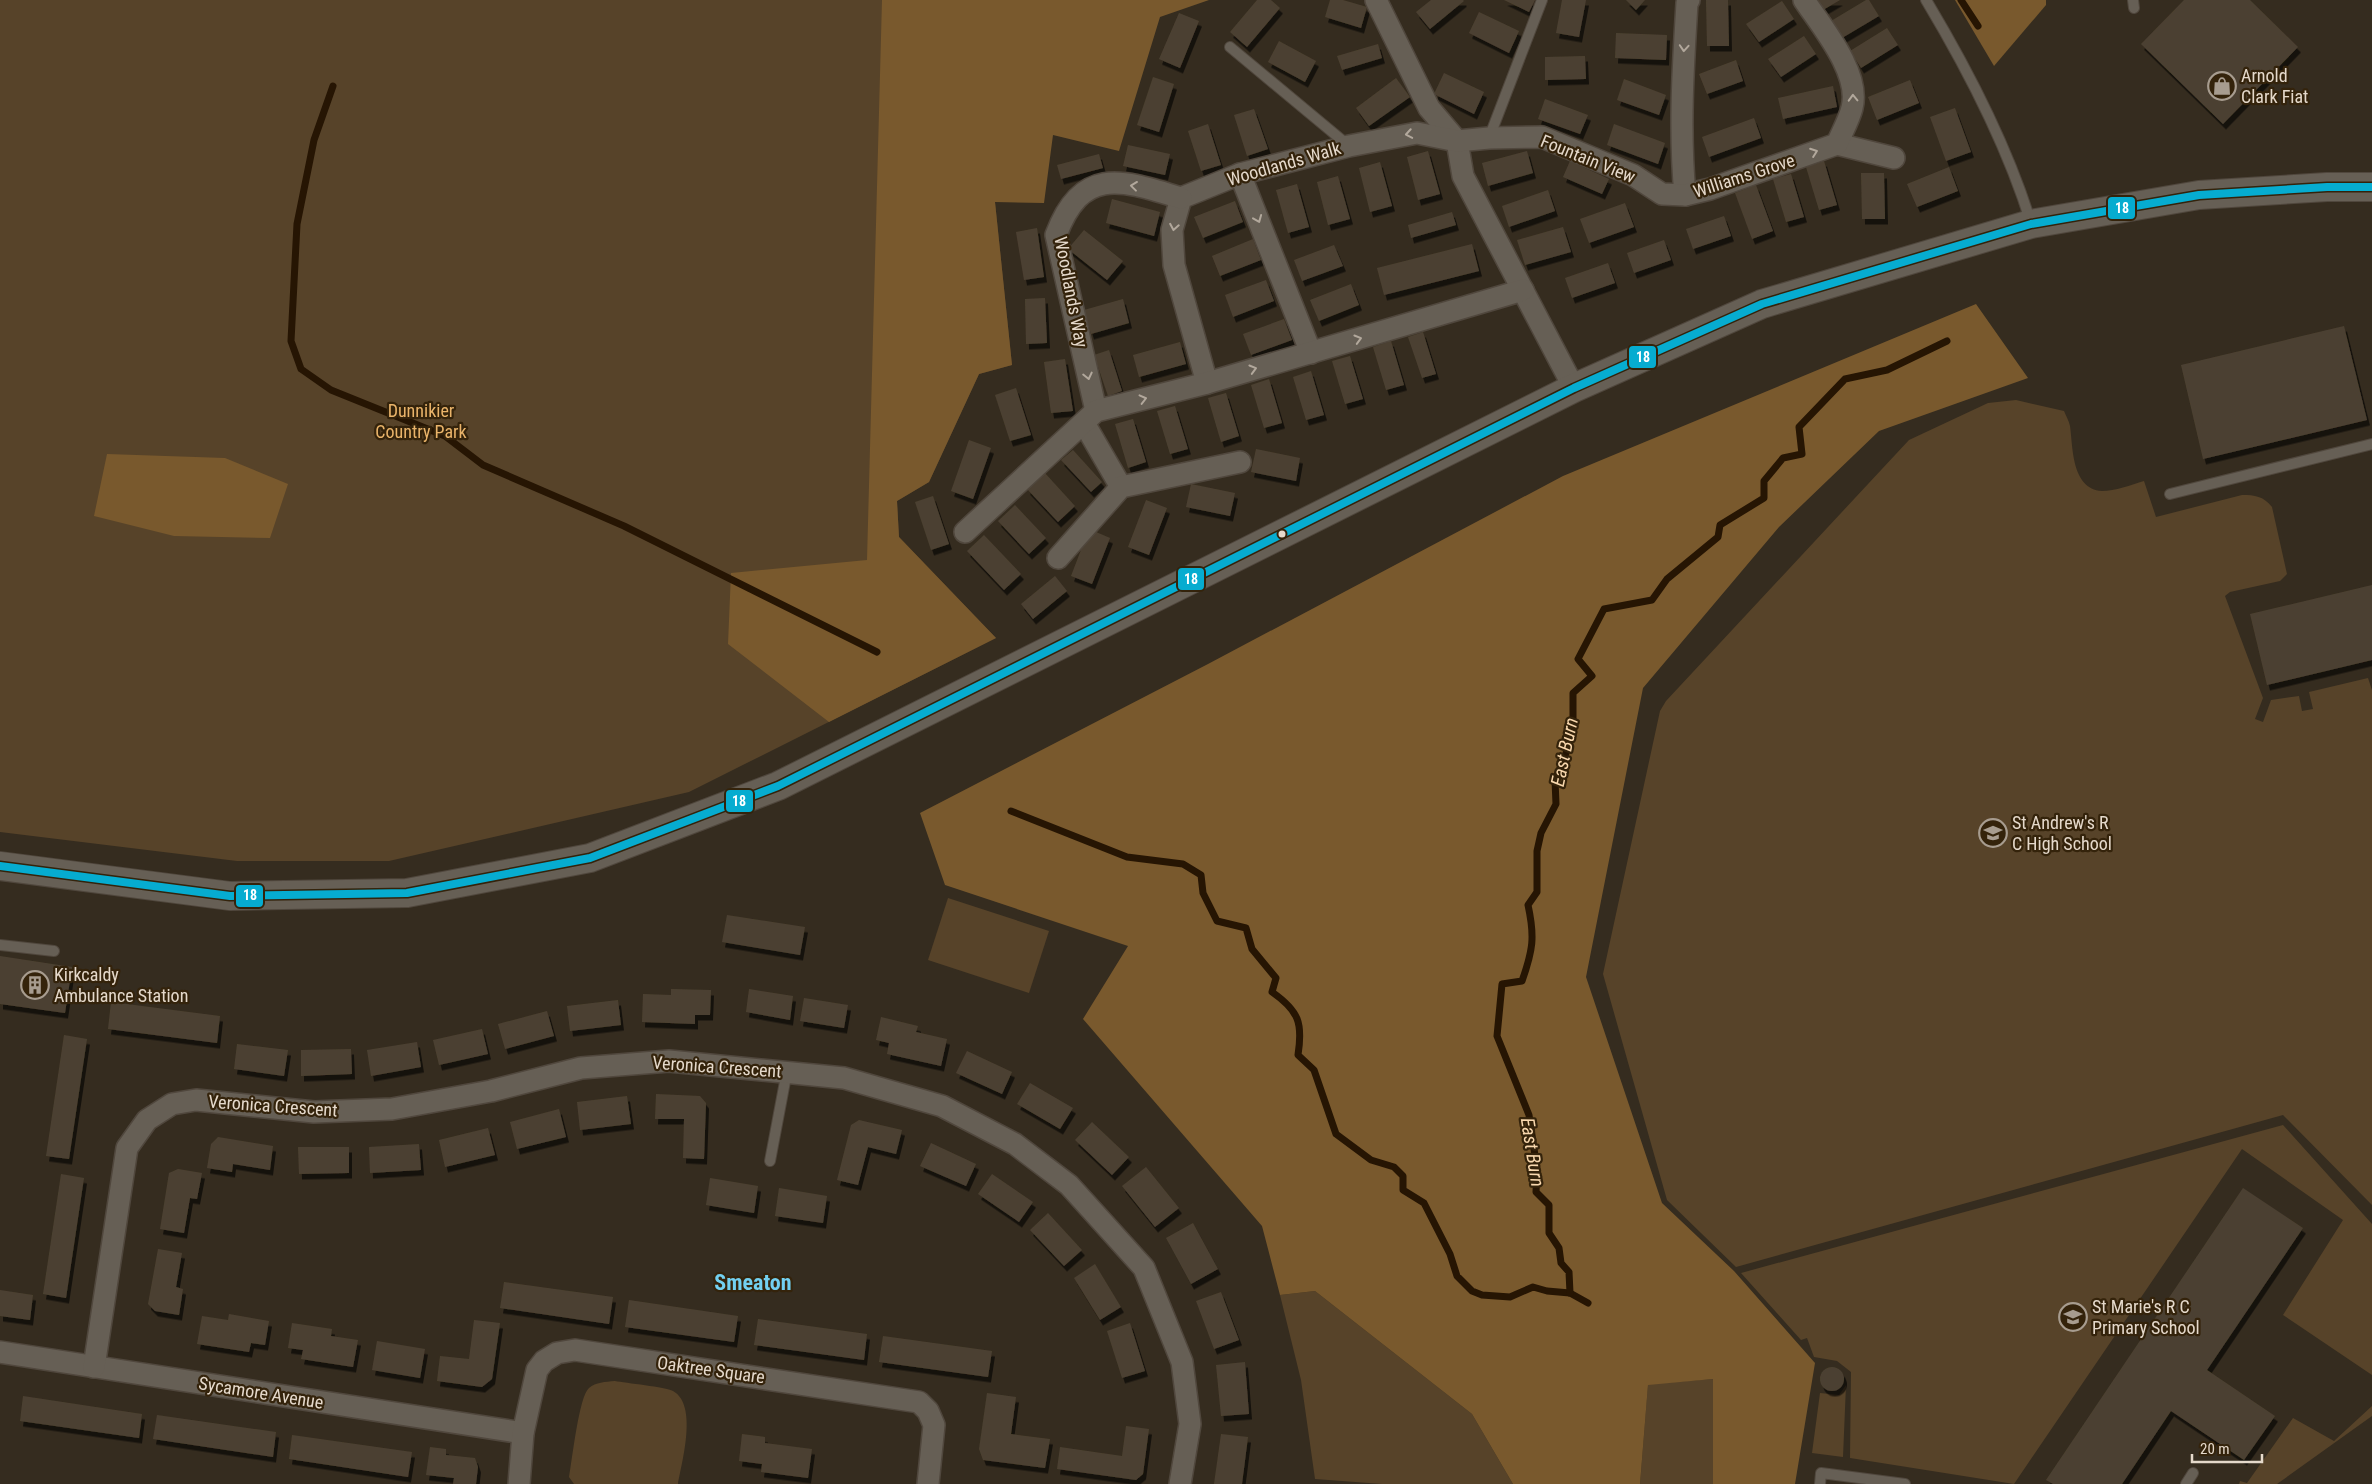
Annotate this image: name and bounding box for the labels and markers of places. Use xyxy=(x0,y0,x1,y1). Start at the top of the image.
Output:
place label: Arnold Clark Fiat xyxy=(2241,65,2308,107)
shop icon: Arnold Clark Fiat xyxy=(2207,71,2237,101)
unlabelled marker xyxy=(1277,529,1287,539)
place label: St Andrew's R C High School xyxy=(2012,812,2112,854)
school or university icon: St Andrew's R C High School xyxy=(1978,818,2008,848)
place label: Kirkcaldy Ambulance Station xyxy=(54,964,188,1006)
building icon: Kirkcaldy Ambulance Station xyxy=(20,970,50,1000)
place label: St Marie's R C Primary School xyxy=(2092,1296,2200,1338)
school or university icon: St Marie's R C Primary School xyxy=(2058,1302,2088,1332)

